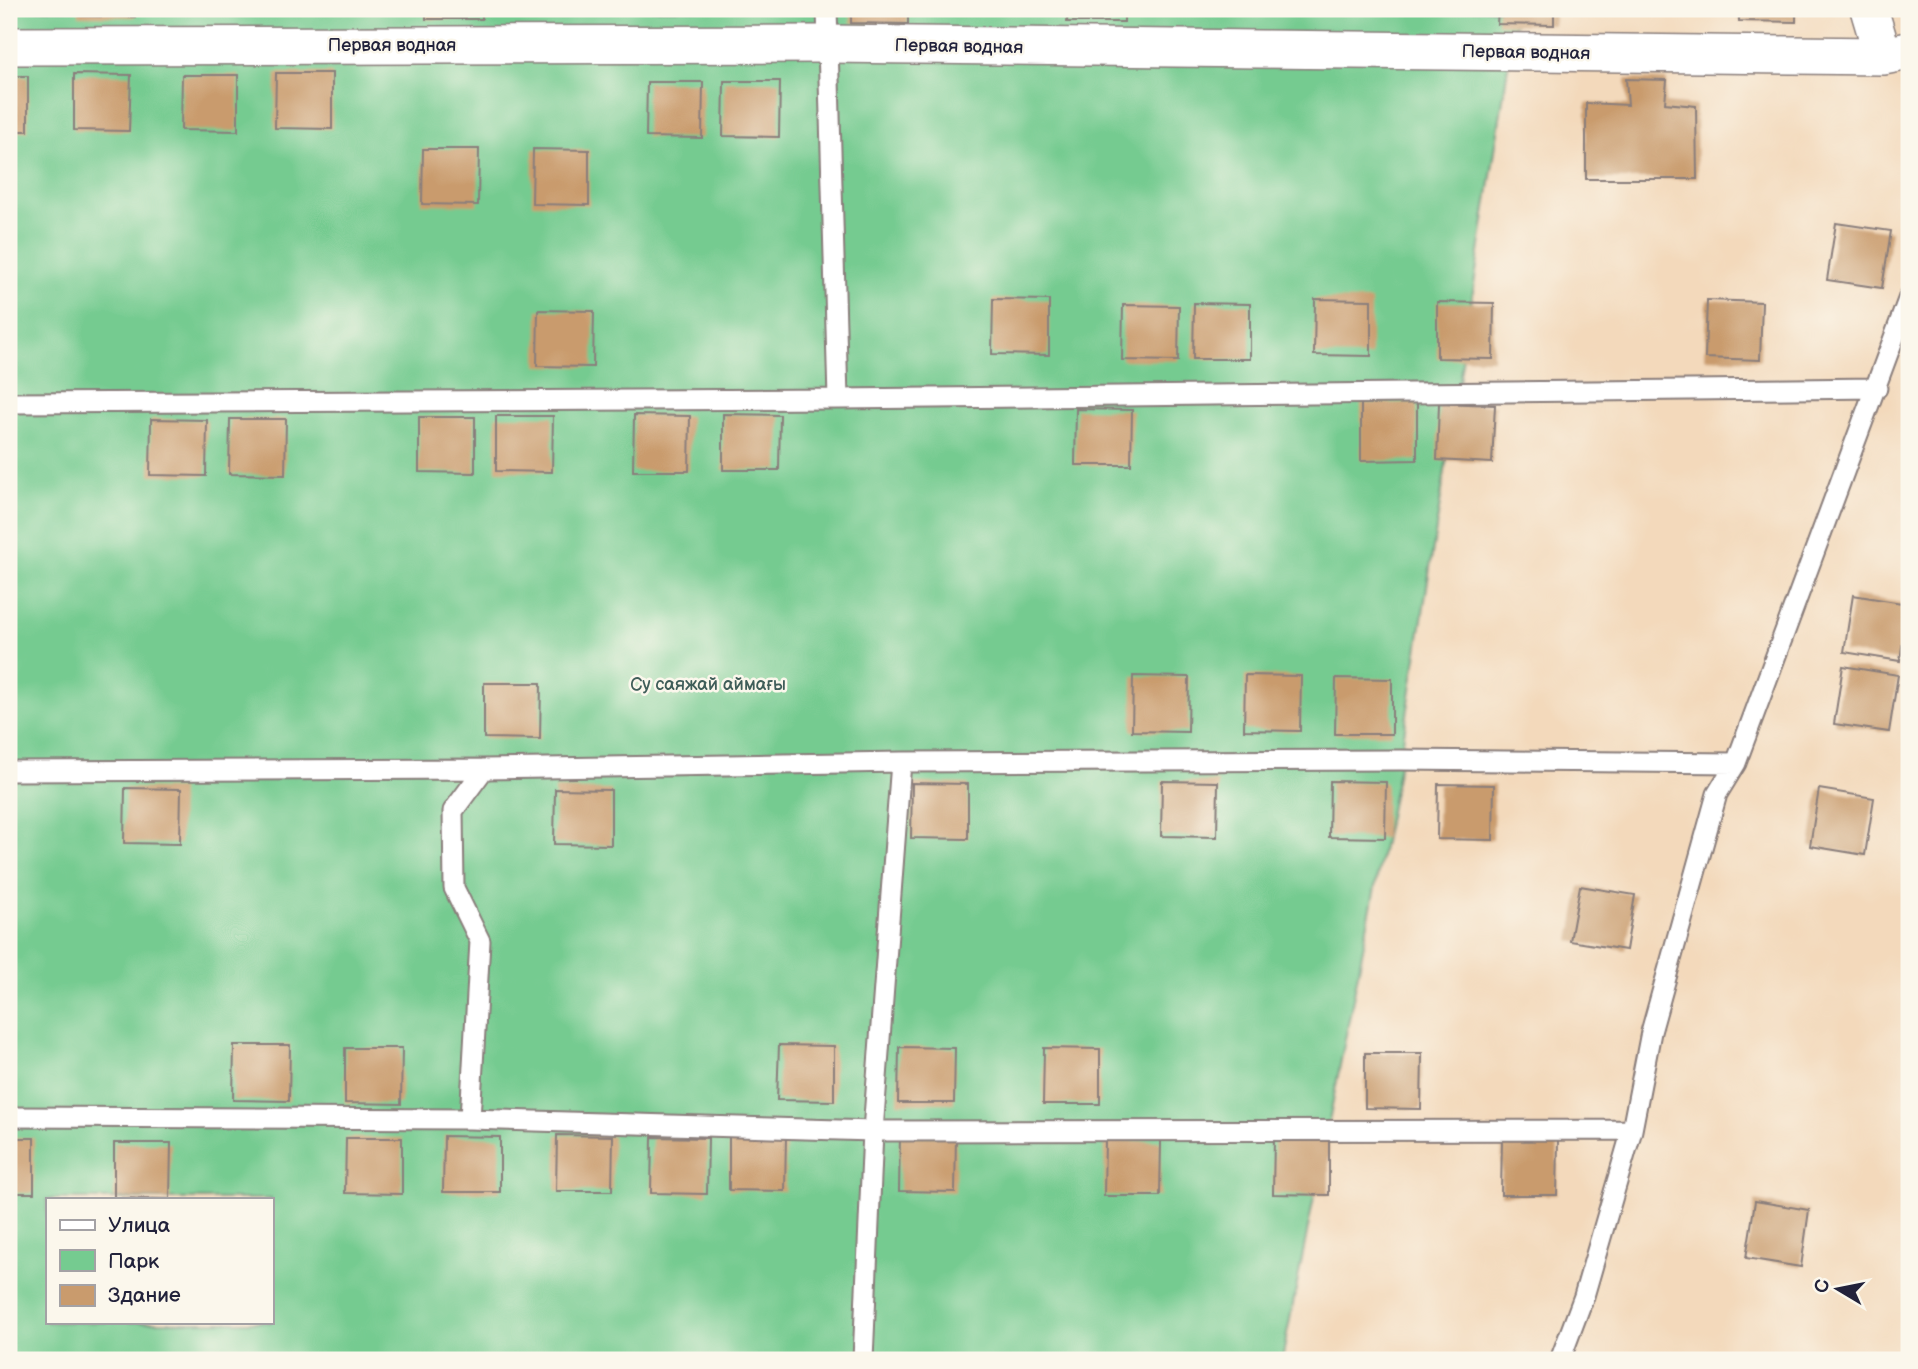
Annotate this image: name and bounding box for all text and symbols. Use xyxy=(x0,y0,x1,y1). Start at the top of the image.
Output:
street label: Первая водная xyxy=(328,35,456,56)
street label: Первая водная xyxy=(894,35,1023,58)
street label: Первая водная xyxy=(1461,41,1590,64)
park label: Су саяжай аймағы xyxy=(630,674,786,695)
legend xyxy=(46,1198,273,1324)
text: Улица xyxy=(108,1213,171,1238)
text: Парк xyxy=(108,1249,159,1274)
north arrow xyxy=(1802,1254,1872,1324)
text: С xyxy=(1810,1278,1835,1295)
text: Здание xyxy=(108,1283,181,1308)

